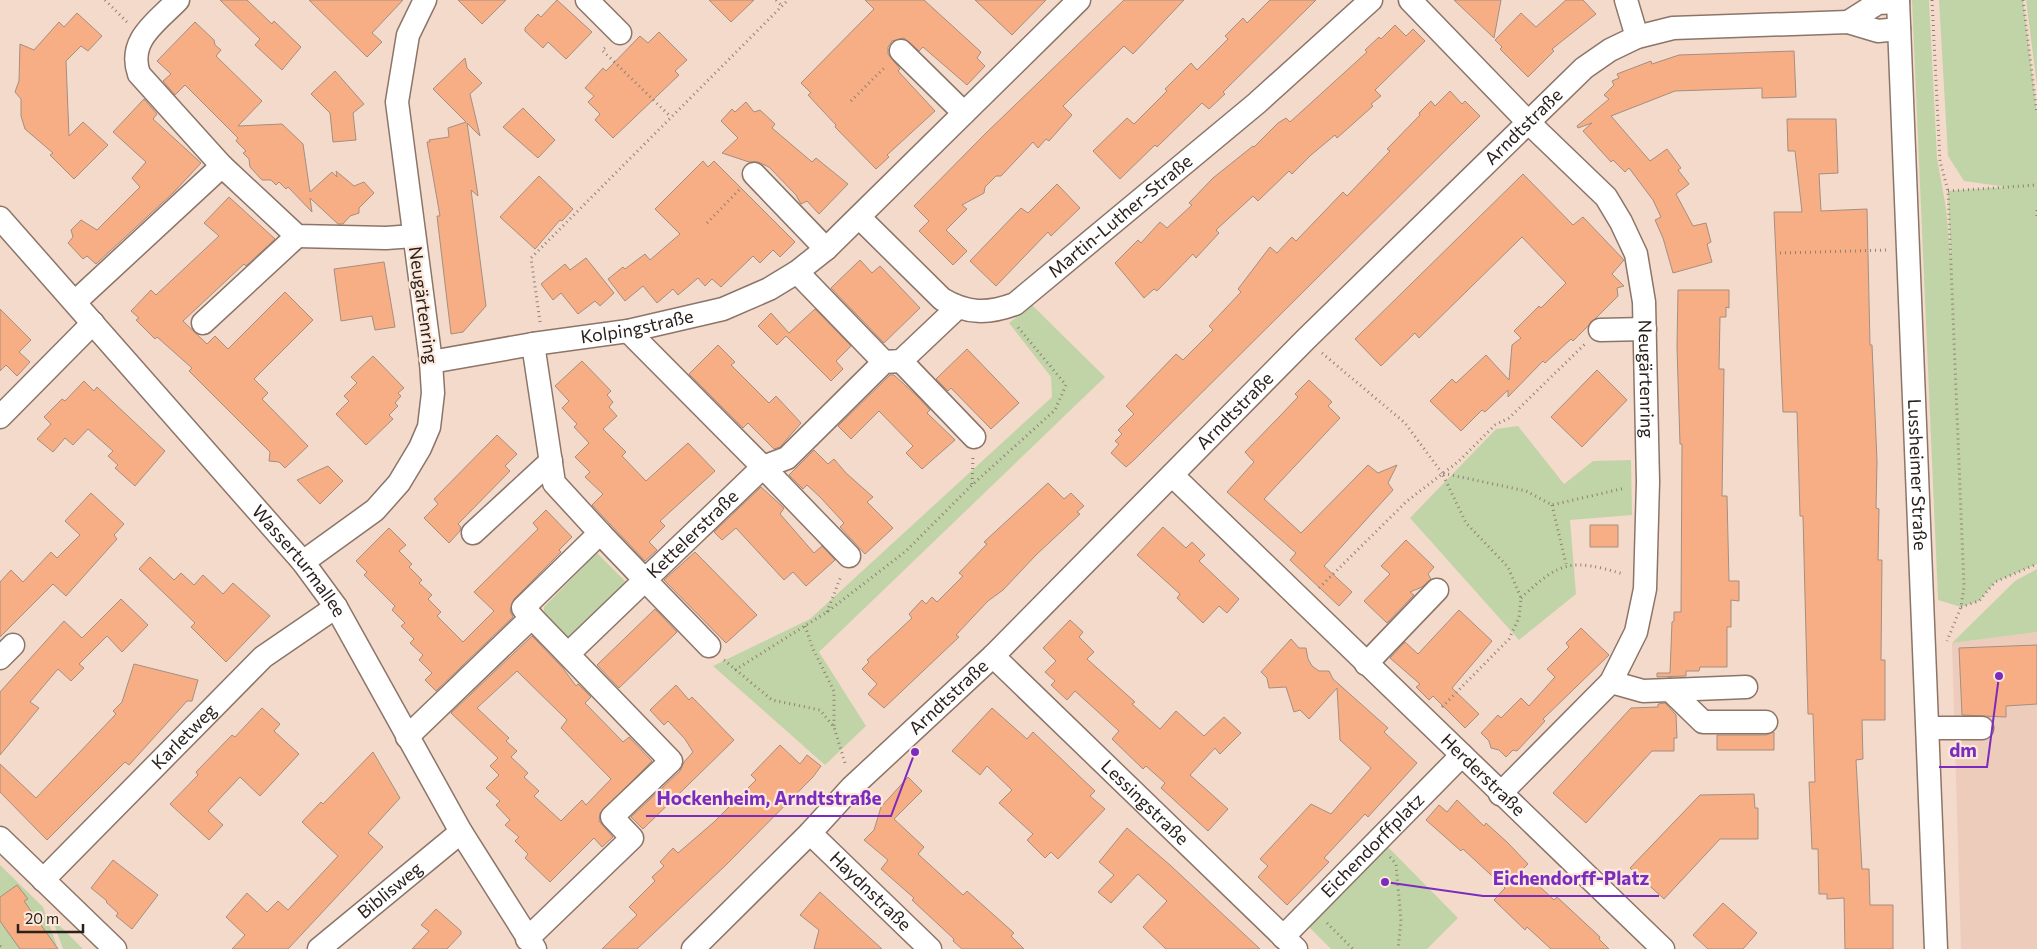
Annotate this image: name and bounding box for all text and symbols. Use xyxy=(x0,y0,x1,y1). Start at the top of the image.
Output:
street label: Arndtstraße xyxy=(1479,83,1567,169)
street label: Martin-Luther-Straße xyxy=(1043,149,1196,282)
street label: Neugärtenring xyxy=(405,245,443,365)
street label: Kolpingstraße xyxy=(579,304,695,347)
street label: Neugärtenring xyxy=(1634,319,1659,438)
street label: Arndtstraße xyxy=(1191,367,1277,454)
street label: Lussheimer Straße xyxy=(1904,398,1932,551)
street label: Kettelerstraße xyxy=(642,485,742,582)
street label: Wasserturmallee xyxy=(248,500,351,620)
street label: Arndtstraße xyxy=(904,654,992,739)
street label: Karletweg xyxy=(146,699,221,774)
street label: Herderstraße xyxy=(1437,729,1530,820)
callout: dm xyxy=(1939,733,1987,767)
text: dm xyxy=(1949,738,1977,761)
street label: Lessingstraße xyxy=(1097,755,1194,849)
callout: Hockenheim, Arndtstraße xyxy=(646,782,891,816)
text: Hockenheim, Arndtstraße xyxy=(656,786,882,809)
street label: Eichendorffplatz xyxy=(1316,788,1428,902)
street label: Haydnstraße xyxy=(826,846,916,935)
street label: Biblisweg xyxy=(352,856,426,923)
callout: Eichendorff-Platz xyxy=(1483,862,1659,896)
text: Eichendorff-Platz xyxy=(1493,866,1649,889)
scale bar xyxy=(18,902,82,934)
text: 20 m xyxy=(25,909,59,927)

